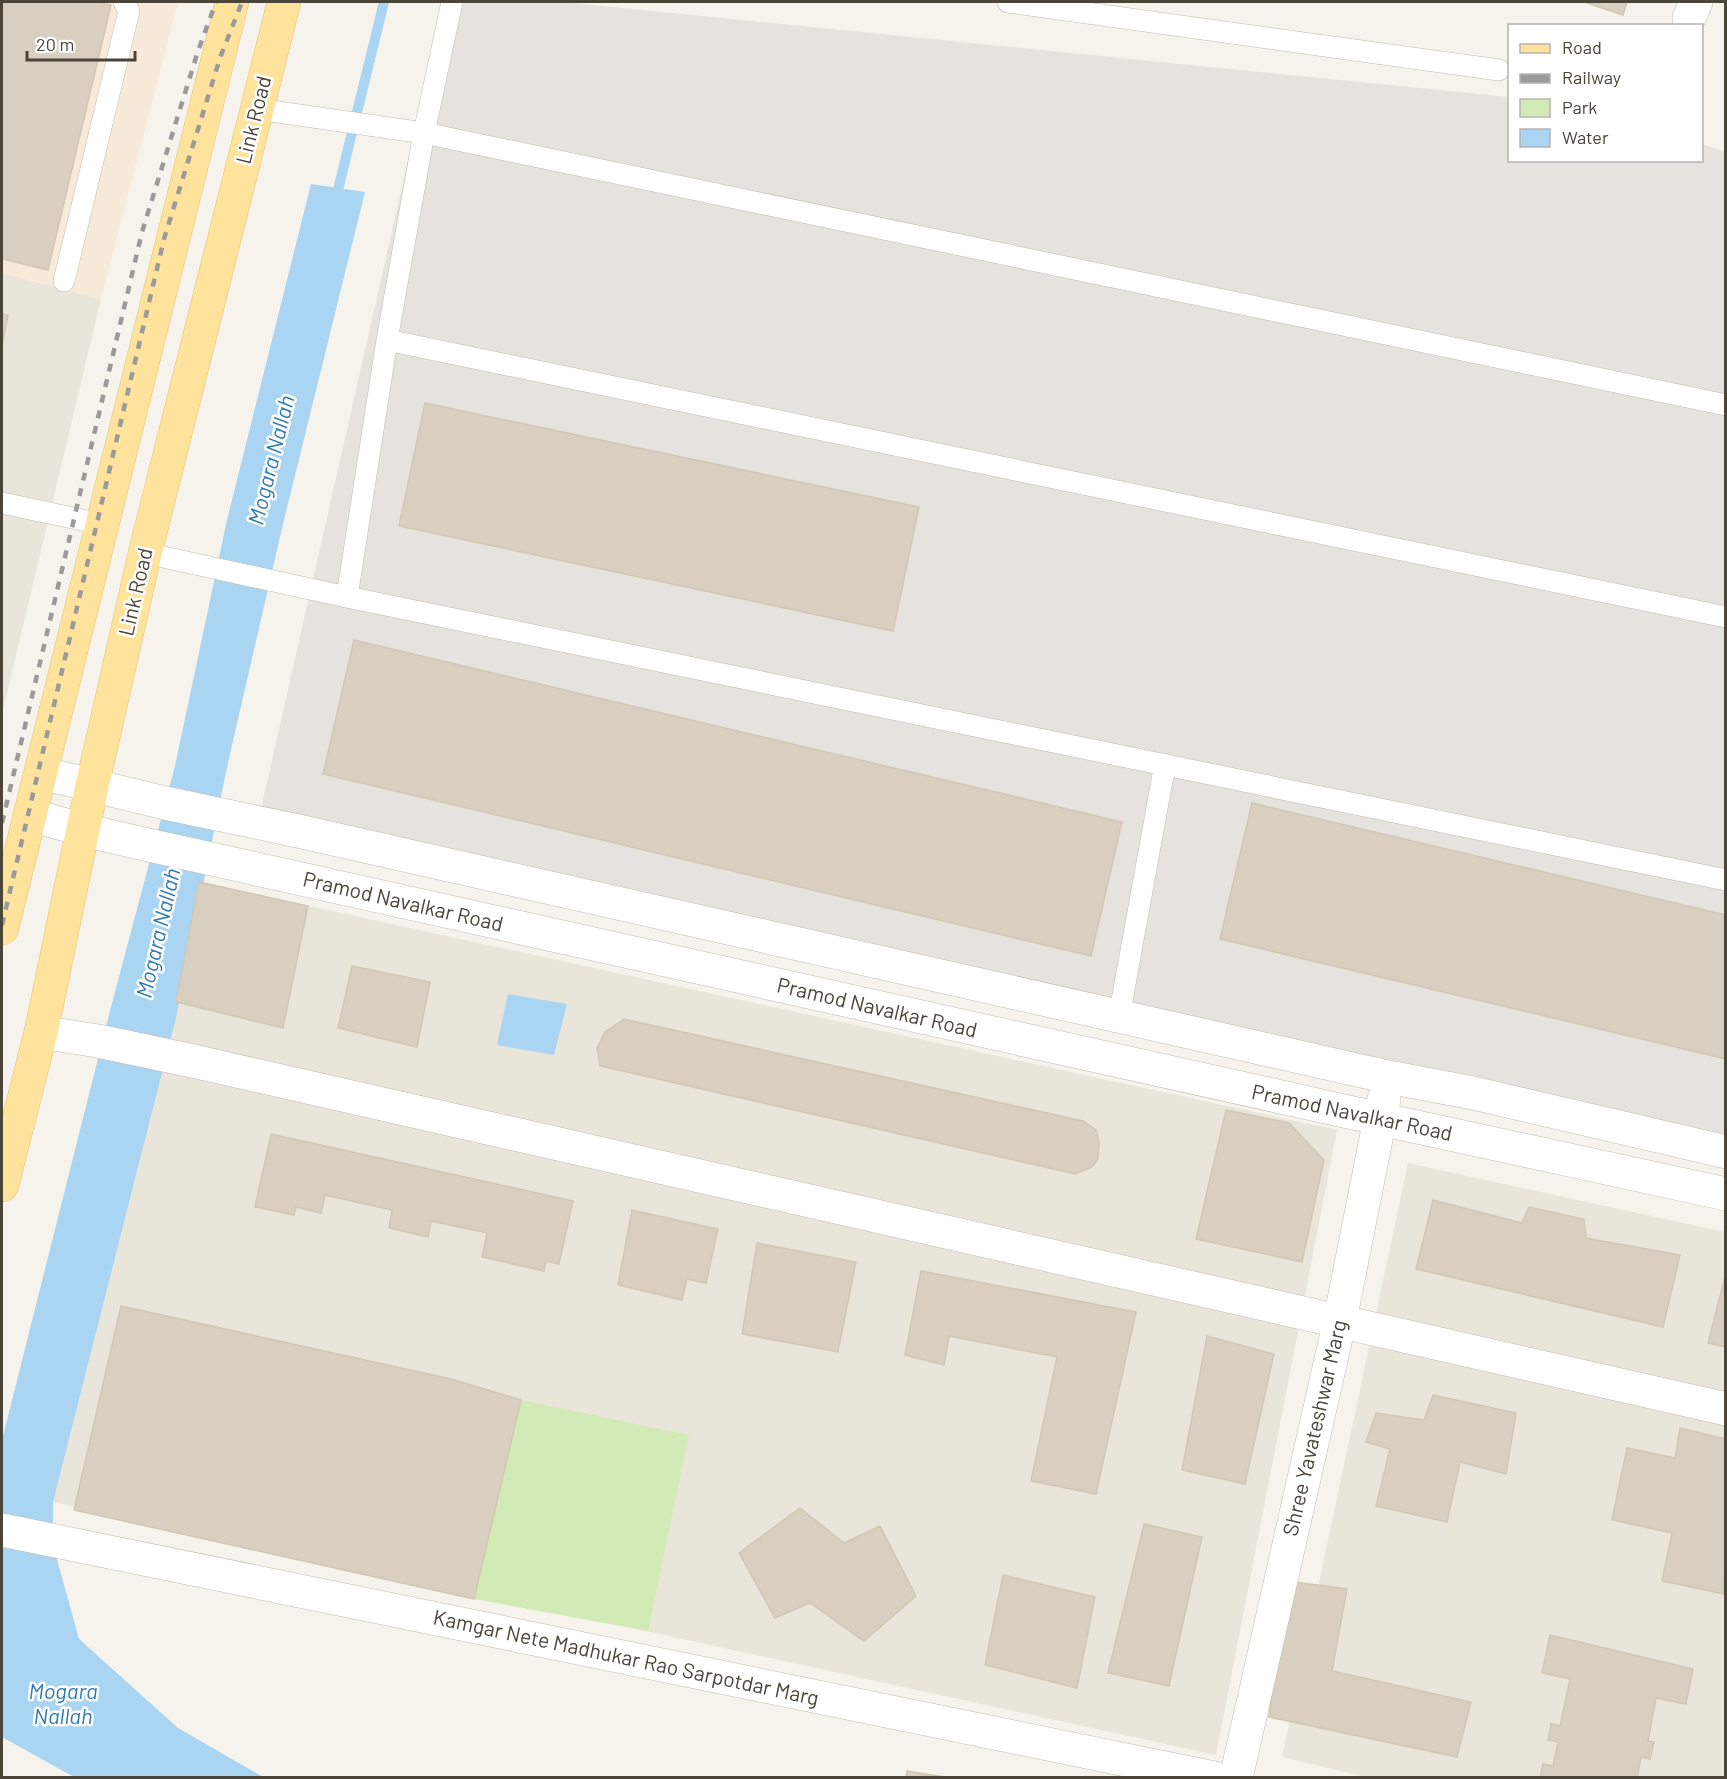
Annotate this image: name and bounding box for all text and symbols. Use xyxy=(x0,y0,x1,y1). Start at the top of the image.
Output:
scale bar xyxy=(27,24,135,62)
legend xyxy=(1508,24,1703,162)
text: 20 m xyxy=(36,33,74,55)
text: Road xyxy=(1562,36,1602,58)
text: Railway xyxy=(1562,66,1621,88)
street label: Link Road xyxy=(230,73,276,166)
text: Park xyxy=(1562,96,1597,118)
text: Water xyxy=(1562,126,1609,148)
water label: Mogara Nallah xyxy=(241,392,299,527)
street label: Link Road xyxy=(112,545,157,638)
water label: Mogara Nallah xyxy=(129,865,185,1000)
street label: Pramod Navalkar Road xyxy=(301,865,506,936)
street label: Pramod Navalkar Road xyxy=(775,971,980,1042)
street label: Pramod Navalkar Road xyxy=(1250,1078,1455,1145)
street label: Shree Yavateshwar Marg xyxy=(1276,1317,1351,1538)
street label: Kamgar Nete Madhukar Rao Sarpotdar Marg xyxy=(431,1603,821,1710)
water label: Mogara Nallah xyxy=(28,1677,98,1728)

